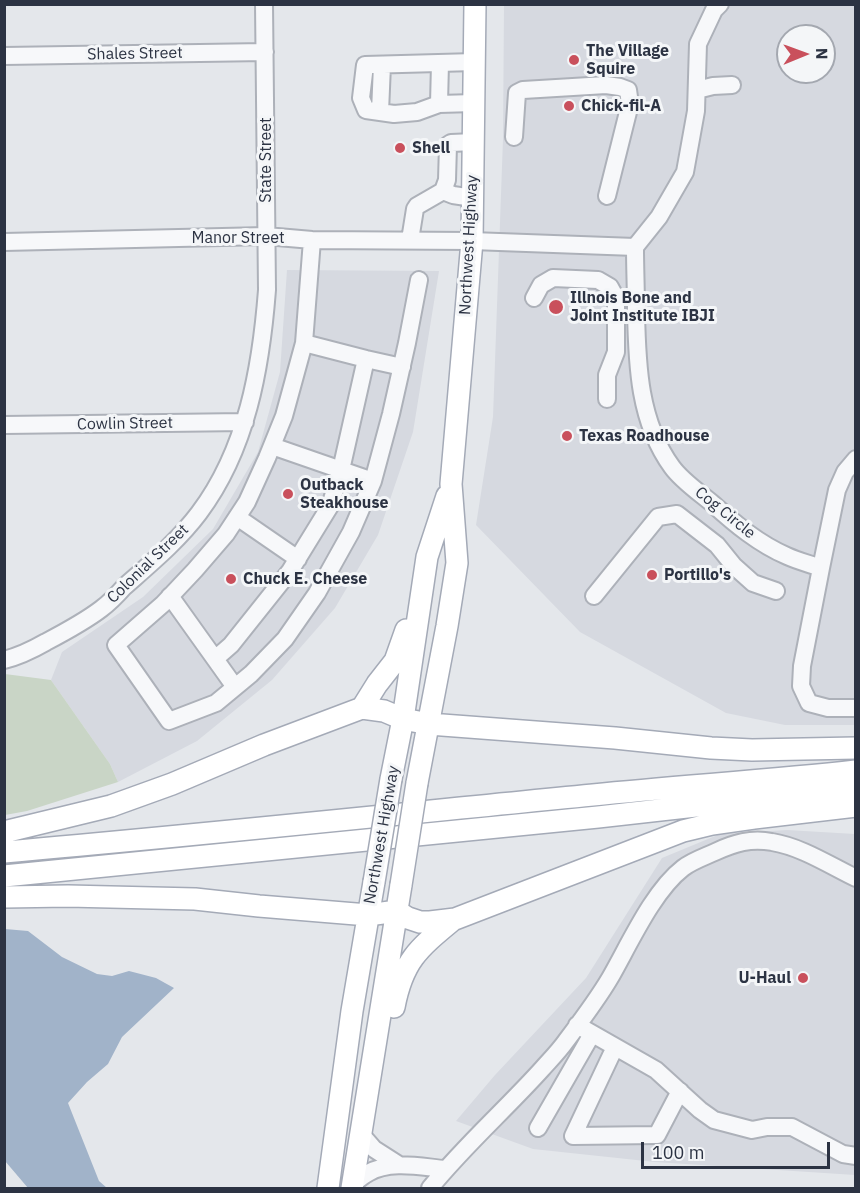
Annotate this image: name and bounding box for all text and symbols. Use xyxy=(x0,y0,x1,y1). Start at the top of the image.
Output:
north arrow xyxy=(776,24,836,84)
place label: The Village Squire xyxy=(586,41,669,79)
street label: Shales Street xyxy=(87,44,183,64)
text: N xyxy=(812,48,832,60)
marker: The Village Squire xyxy=(567,53,581,67)
place label: Chick-fil-A xyxy=(581,96,661,116)
marker: Chick-fil-A xyxy=(562,99,576,113)
street label: State Street xyxy=(256,117,276,203)
place label: Shell xyxy=(412,138,450,158)
marker: Shell xyxy=(393,141,407,155)
street label: Northwest Highway xyxy=(456,174,482,316)
street label: Manor Street xyxy=(191,228,285,248)
place label: Illnois Bone and Joint Institute IBJI xyxy=(570,288,715,326)
marker: Illnois Bone and Joint Institute IBJI xyxy=(547,298,565,316)
street label: Cowlin Street xyxy=(77,414,173,434)
place label: Texas Roadhouse xyxy=(579,426,709,446)
marker: Texas Roadhouse xyxy=(560,429,574,443)
place label: Outback Steakhouse xyxy=(300,475,388,513)
street label: Cog Circle xyxy=(691,483,759,543)
marker: Outback Steakhouse xyxy=(281,487,295,501)
street label: Colonial Street xyxy=(103,520,193,608)
place label: Portillo's xyxy=(664,565,731,585)
marker: Portillo's xyxy=(645,568,659,582)
place label: Chuck E. Cheese xyxy=(243,569,367,589)
marker: Chuck E. Cheese xyxy=(224,572,238,586)
street label: Northwest Highway xyxy=(360,764,404,906)
place label: U-Haul xyxy=(738,968,791,988)
marker: U-Haul xyxy=(796,971,810,985)
scale bar xyxy=(644,1130,833,1168)
text: 100 m xyxy=(652,1141,704,1164)

